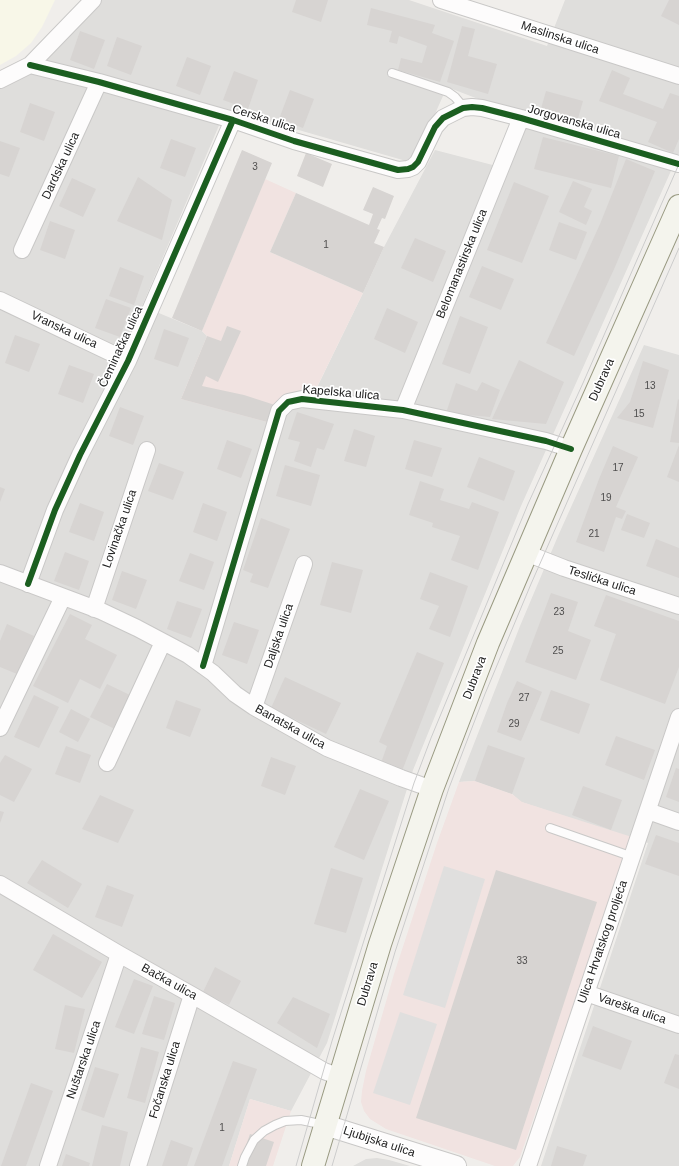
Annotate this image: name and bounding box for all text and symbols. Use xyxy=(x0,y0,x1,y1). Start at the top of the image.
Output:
street label: Maslinska ulica xyxy=(519,19,601,57)
street label: Cerska ulica xyxy=(230,102,298,136)
street label: Jorgovanska ulica xyxy=(526,102,622,142)
street label: Dardska ulica xyxy=(39,130,83,202)
house number: 3 xyxy=(252,161,258,173)
street label: Belomanastirska ulica xyxy=(433,207,491,321)
house number: 1 xyxy=(323,239,329,251)
street label: Čeminačka ulica xyxy=(96,304,146,390)
street label: Vranska ulica xyxy=(29,308,99,352)
street label: Dubrava xyxy=(586,356,618,404)
house number: 13 xyxy=(644,380,656,392)
street label: Kapelska ulica xyxy=(302,382,380,404)
house number: 15 xyxy=(633,408,645,420)
house number: 17 xyxy=(612,462,624,474)
street label: Lovinačka ulica xyxy=(100,488,140,570)
house number: 19 xyxy=(600,492,612,504)
house number: 21 xyxy=(588,528,600,540)
street label: Teslićka ulica xyxy=(566,563,638,599)
street label: Daljska ulica xyxy=(261,602,297,670)
house number: 23 xyxy=(553,606,565,618)
house number: 25 xyxy=(552,645,564,657)
street label: Dubrava xyxy=(460,654,490,702)
house number: 27 xyxy=(518,692,530,704)
street label: Banatska ulica xyxy=(252,702,328,752)
house number: 29 xyxy=(508,718,520,730)
street label: Ulica Hrvatskog proljeća xyxy=(575,878,631,1006)
house number: 33 xyxy=(516,955,528,967)
street label: Dubrava xyxy=(354,960,382,1008)
street label: Bačka ulica xyxy=(139,961,199,1003)
street label: Vareška ulica xyxy=(596,991,668,1027)
street label: Nuštarska ulica xyxy=(64,1019,104,1101)
street label: Fočanska ulica xyxy=(146,1040,184,1120)
house number: 1 xyxy=(219,1122,225,1134)
street label: Ljubijska ulica xyxy=(341,1124,417,1160)

